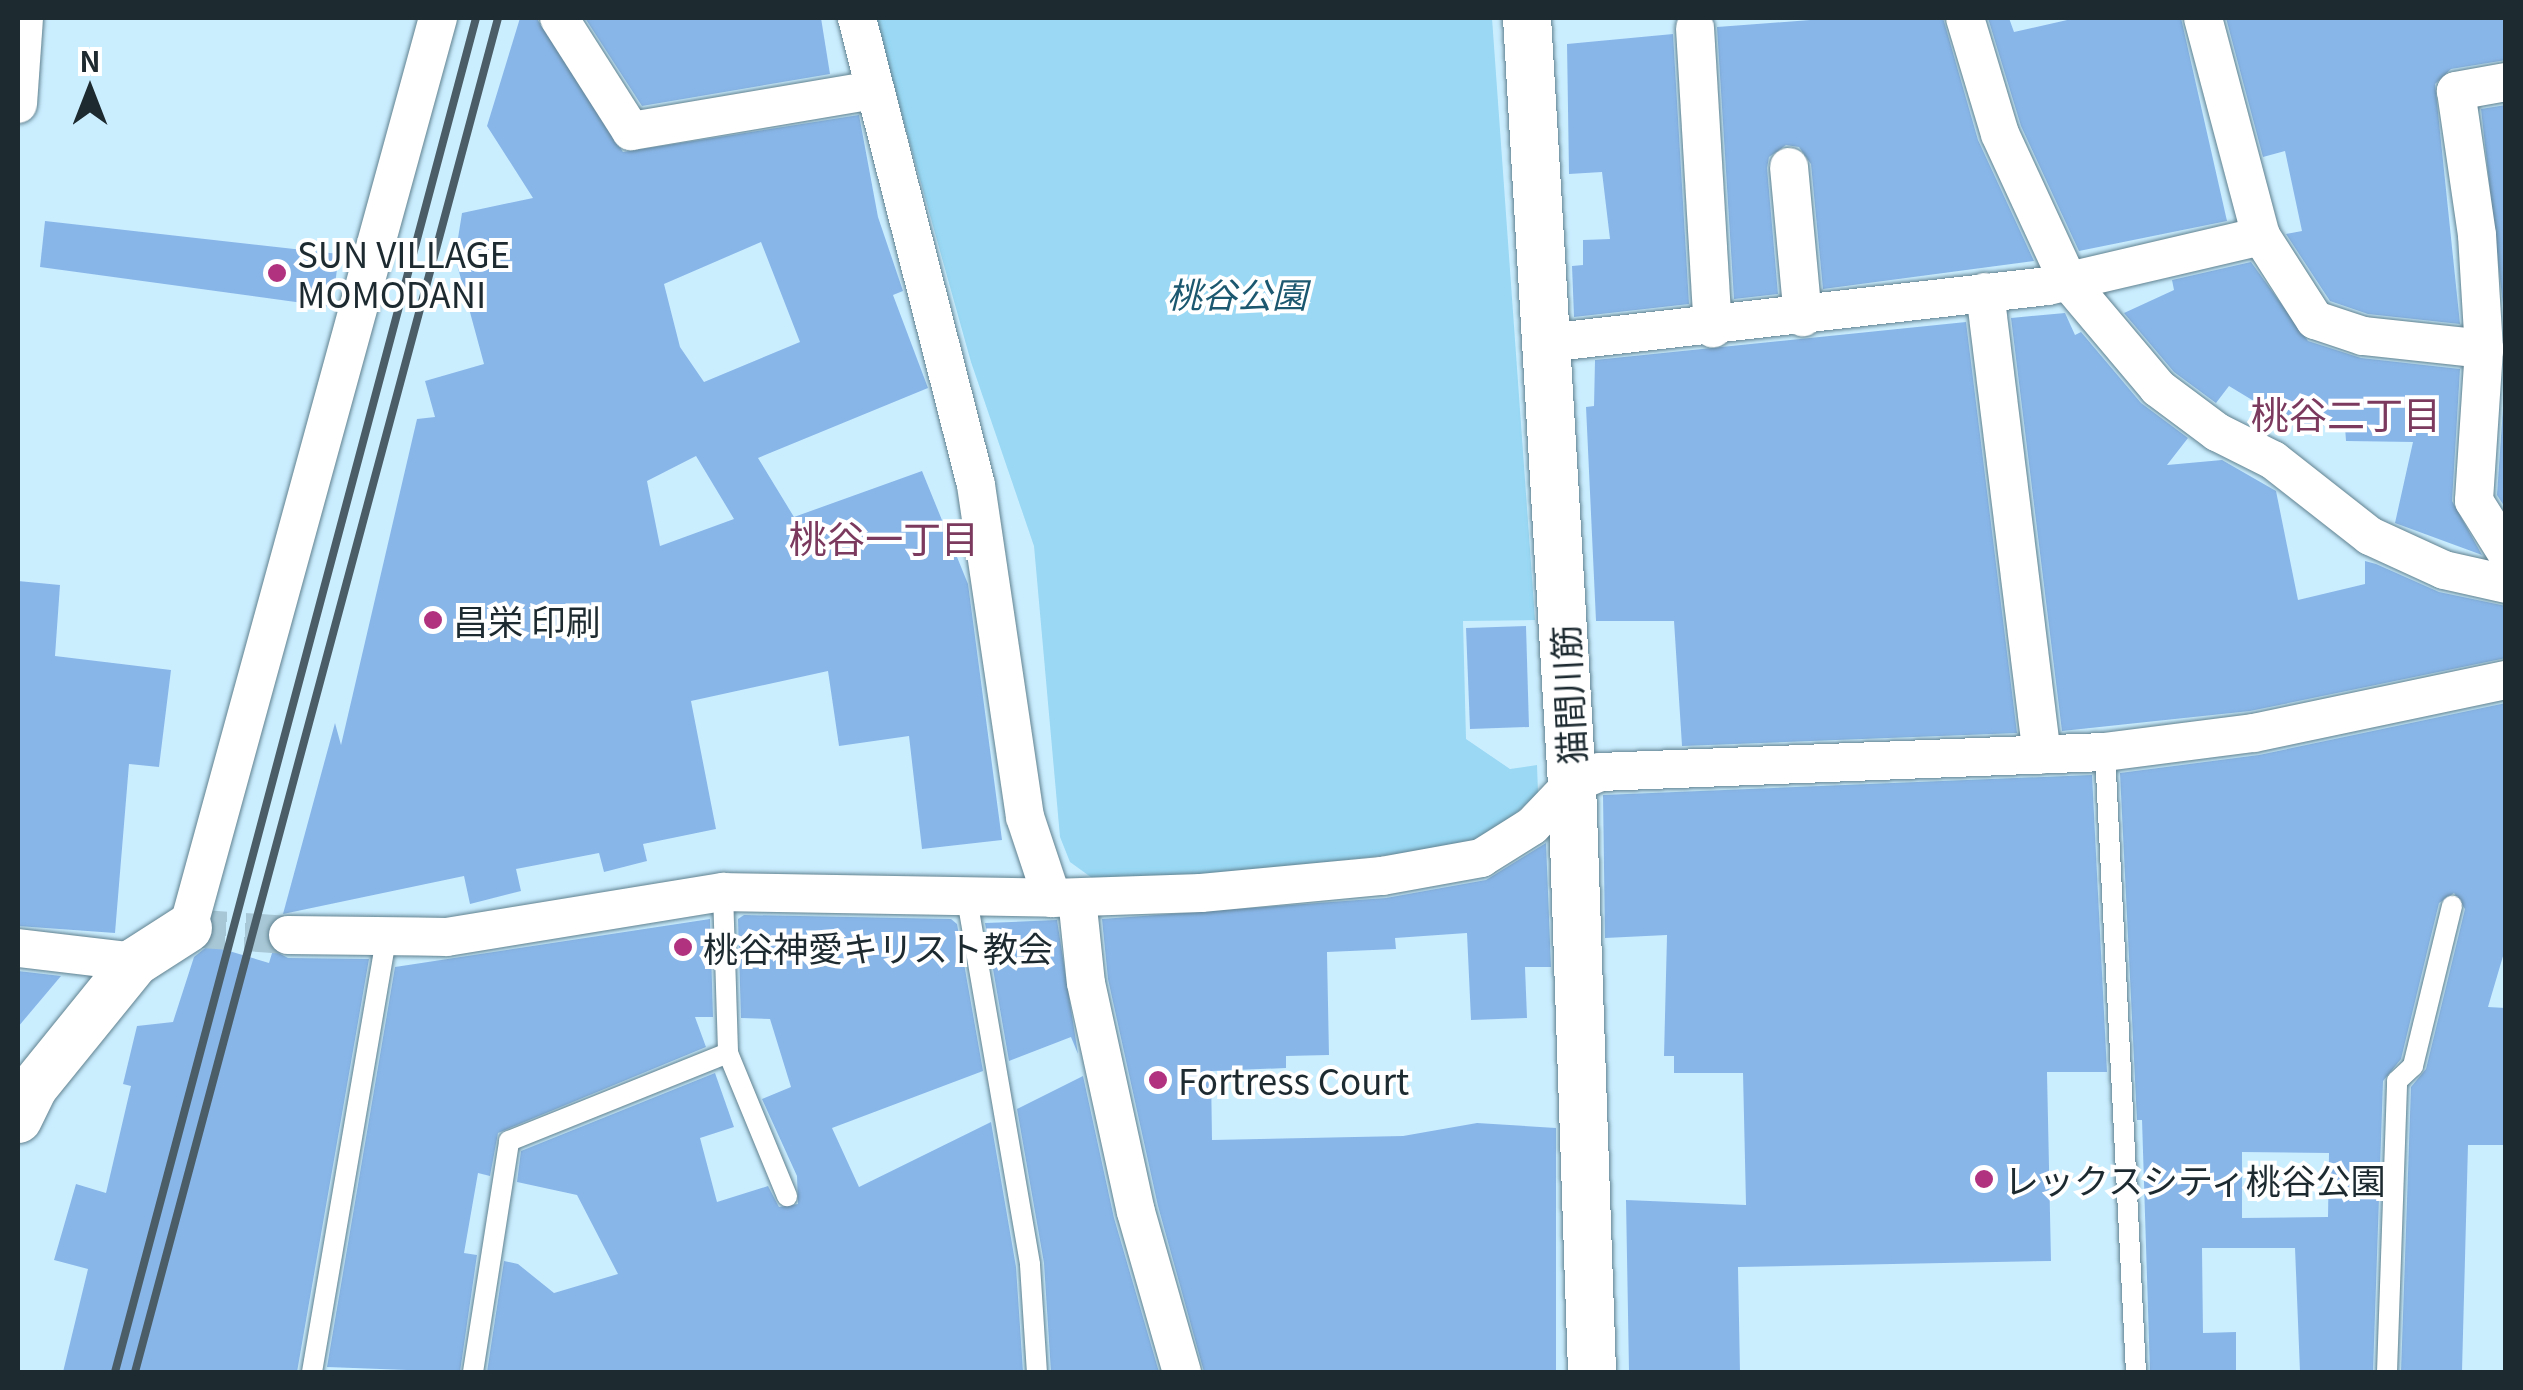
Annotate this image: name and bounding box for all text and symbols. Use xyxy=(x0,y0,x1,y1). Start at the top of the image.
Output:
north arrow xyxy=(40,40,140,140)
text: N xyxy=(80,40,100,80)
place label: SUN VILLAGE MOMODANI xyxy=(297,232,510,314)
marker: SUN VILLAGE MOMODANI xyxy=(266,262,288,284)
park label: 桃谷公園 xyxy=(1167,272,1307,314)
district label: 桃谷二丁目 xyxy=(2251,390,2441,436)
district label: 桃谷一丁目 xyxy=(789,514,979,560)
place label: 昌栄 印刷 xyxy=(453,599,601,641)
marker: 昌栄 印刷 xyxy=(422,609,444,631)
street label: 猫間川筋 xyxy=(1542,624,1592,766)
place label: 桃谷神愛キリスト教会 xyxy=(703,926,1053,968)
marker: 桃谷神愛キリスト教会 xyxy=(672,936,694,958)
place label: Fortress Court xyxy=(1178,1059,1409,1101)
marker: Fortress Court xyxy=(1147,1069,1169,1091)
place label: レックスシティ桃谷公園 xyxy=(2004,1158,2389,1200)
marker: レックスシティ桃谷公園 xyxy=(1973,1168,1995,1190)

